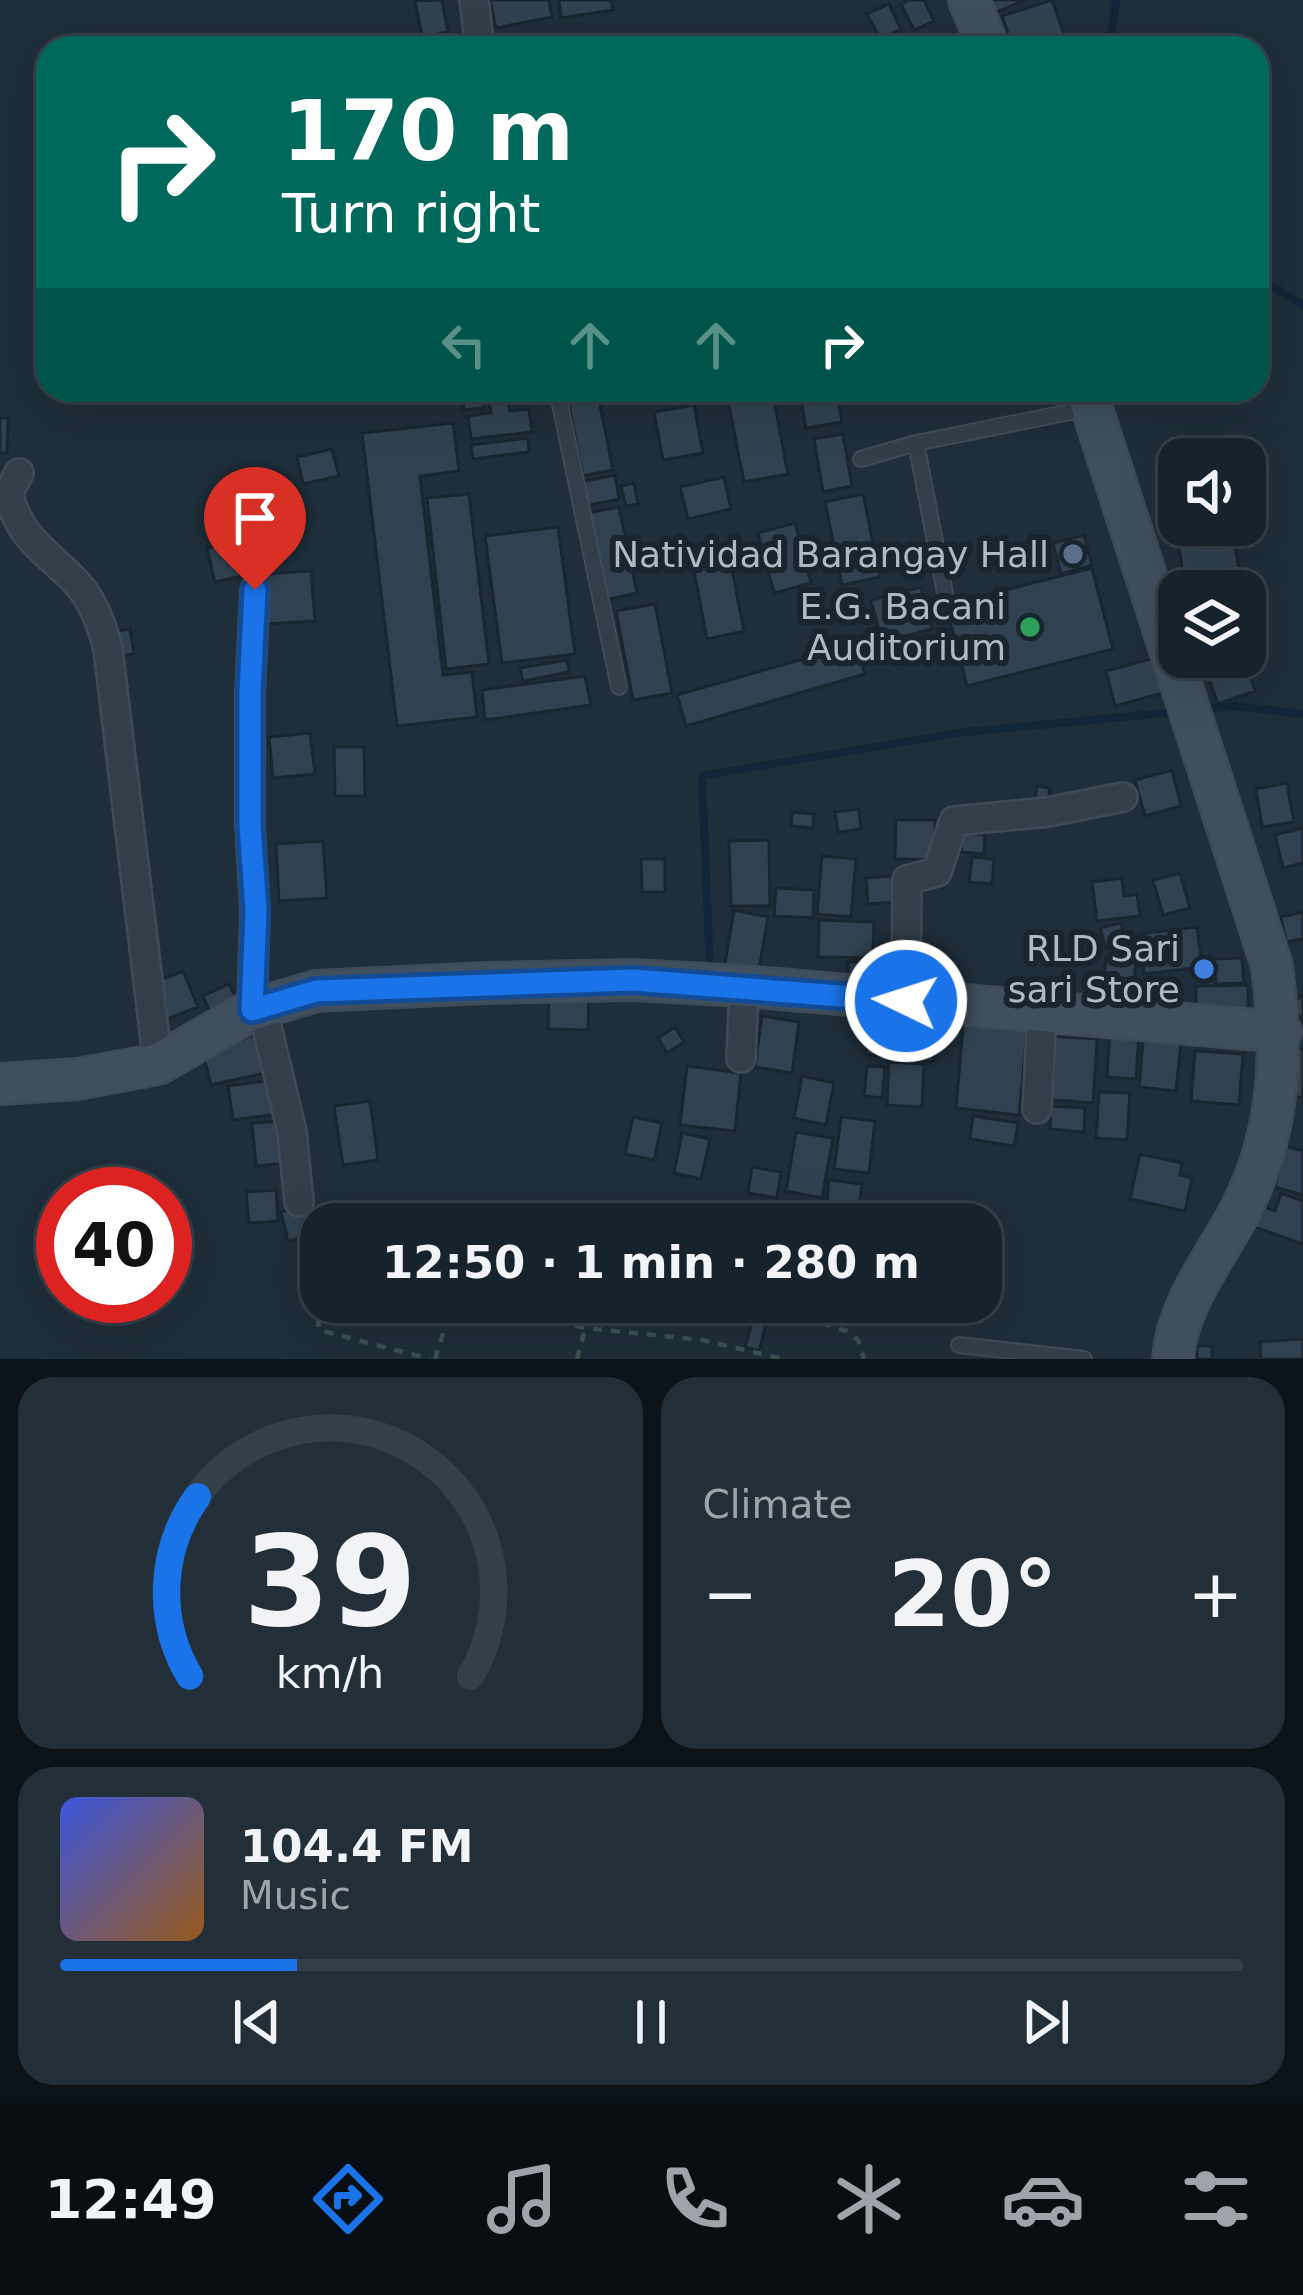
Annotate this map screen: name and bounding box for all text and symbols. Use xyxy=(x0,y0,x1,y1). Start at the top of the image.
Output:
text: 170 m xyxy=(282,82,574,180)
icon: right xyxy=(84,84,240,240)
text: Turn right xyxy=(282,182,541,245)
icon: left xyxy=(431,312,497,378)
icon: ahead xyxy=(557,312,623,378)
icon: ahead xyxy=(683,312,749,378)
icon: right xyxy=(809,312,875,378)
map controls xyxy=(1158,438,1266,678)
button: sound xyxy=(1158,438,1266,546)
pin xyxy=(204,467,306,590)
icon: arrive xyxy=(222,485,288,551)
place label: Natividad Barangay Hall xyxy=(612,534,1049,575)
marker: Natividad Barangay Hall xyxy=(1060,541,1086,567)
button: layers xyxy=(1158,570,1266,678)
place label: E.G. Bacani Auditorium xyxy=(800,586,1006,668)
marker: E.G. Bacani Auditorium xyxy=(1017,614,1043,640)
place label: RLD Sari sari Store xyxy=(1008,928,1180,1010)
position arrow xyxy=(843,938,969,1064)
marker: RLD Sari sari Store xyxy=(1191,956,1217,982)
speed limit sign: 40 xyxy=(36,1167,192,1323)
text: 12:50 · 1 min · 280 m xyxy=(382,1236,920,1289)
text: Climate xyxy=(703,1482,853,1527)
text: 39 xyxy=(243,1509,417,1654)
text: 20° xyxy=(888,1542,1058,1647)
text: − xyxy=(703,1556,758,1633)
text: + xyxy=(1188,1556,1243,1633)
text: km/h xyxy=(276,1648,384,1698)
text: 104.4 FM xyxy=(240,1820,474,1873)
text: Music xyxy=(240,1873,351,1918)
icon: previous xyxy=(224,1989,290,2055)
icon: pause xyxy=(618,1989,684,2055)
icon: next xyxy=(1013,1989,1079,2055)
icon: directions xyxy=(306,2157,390,2241)
icon: music xyxy=(480,2157,564,2241)
icon: phone xyxy=(653,2157,737,2241)
icon: climate xyxy=(827,2157,911,2241)
icon: car xyxy=(1001,2157,1085,2241)
icon: filters xyxy=(1174,2157,1258,2241)
text: 12:49 xyxy=(45,2168,217,2231)

